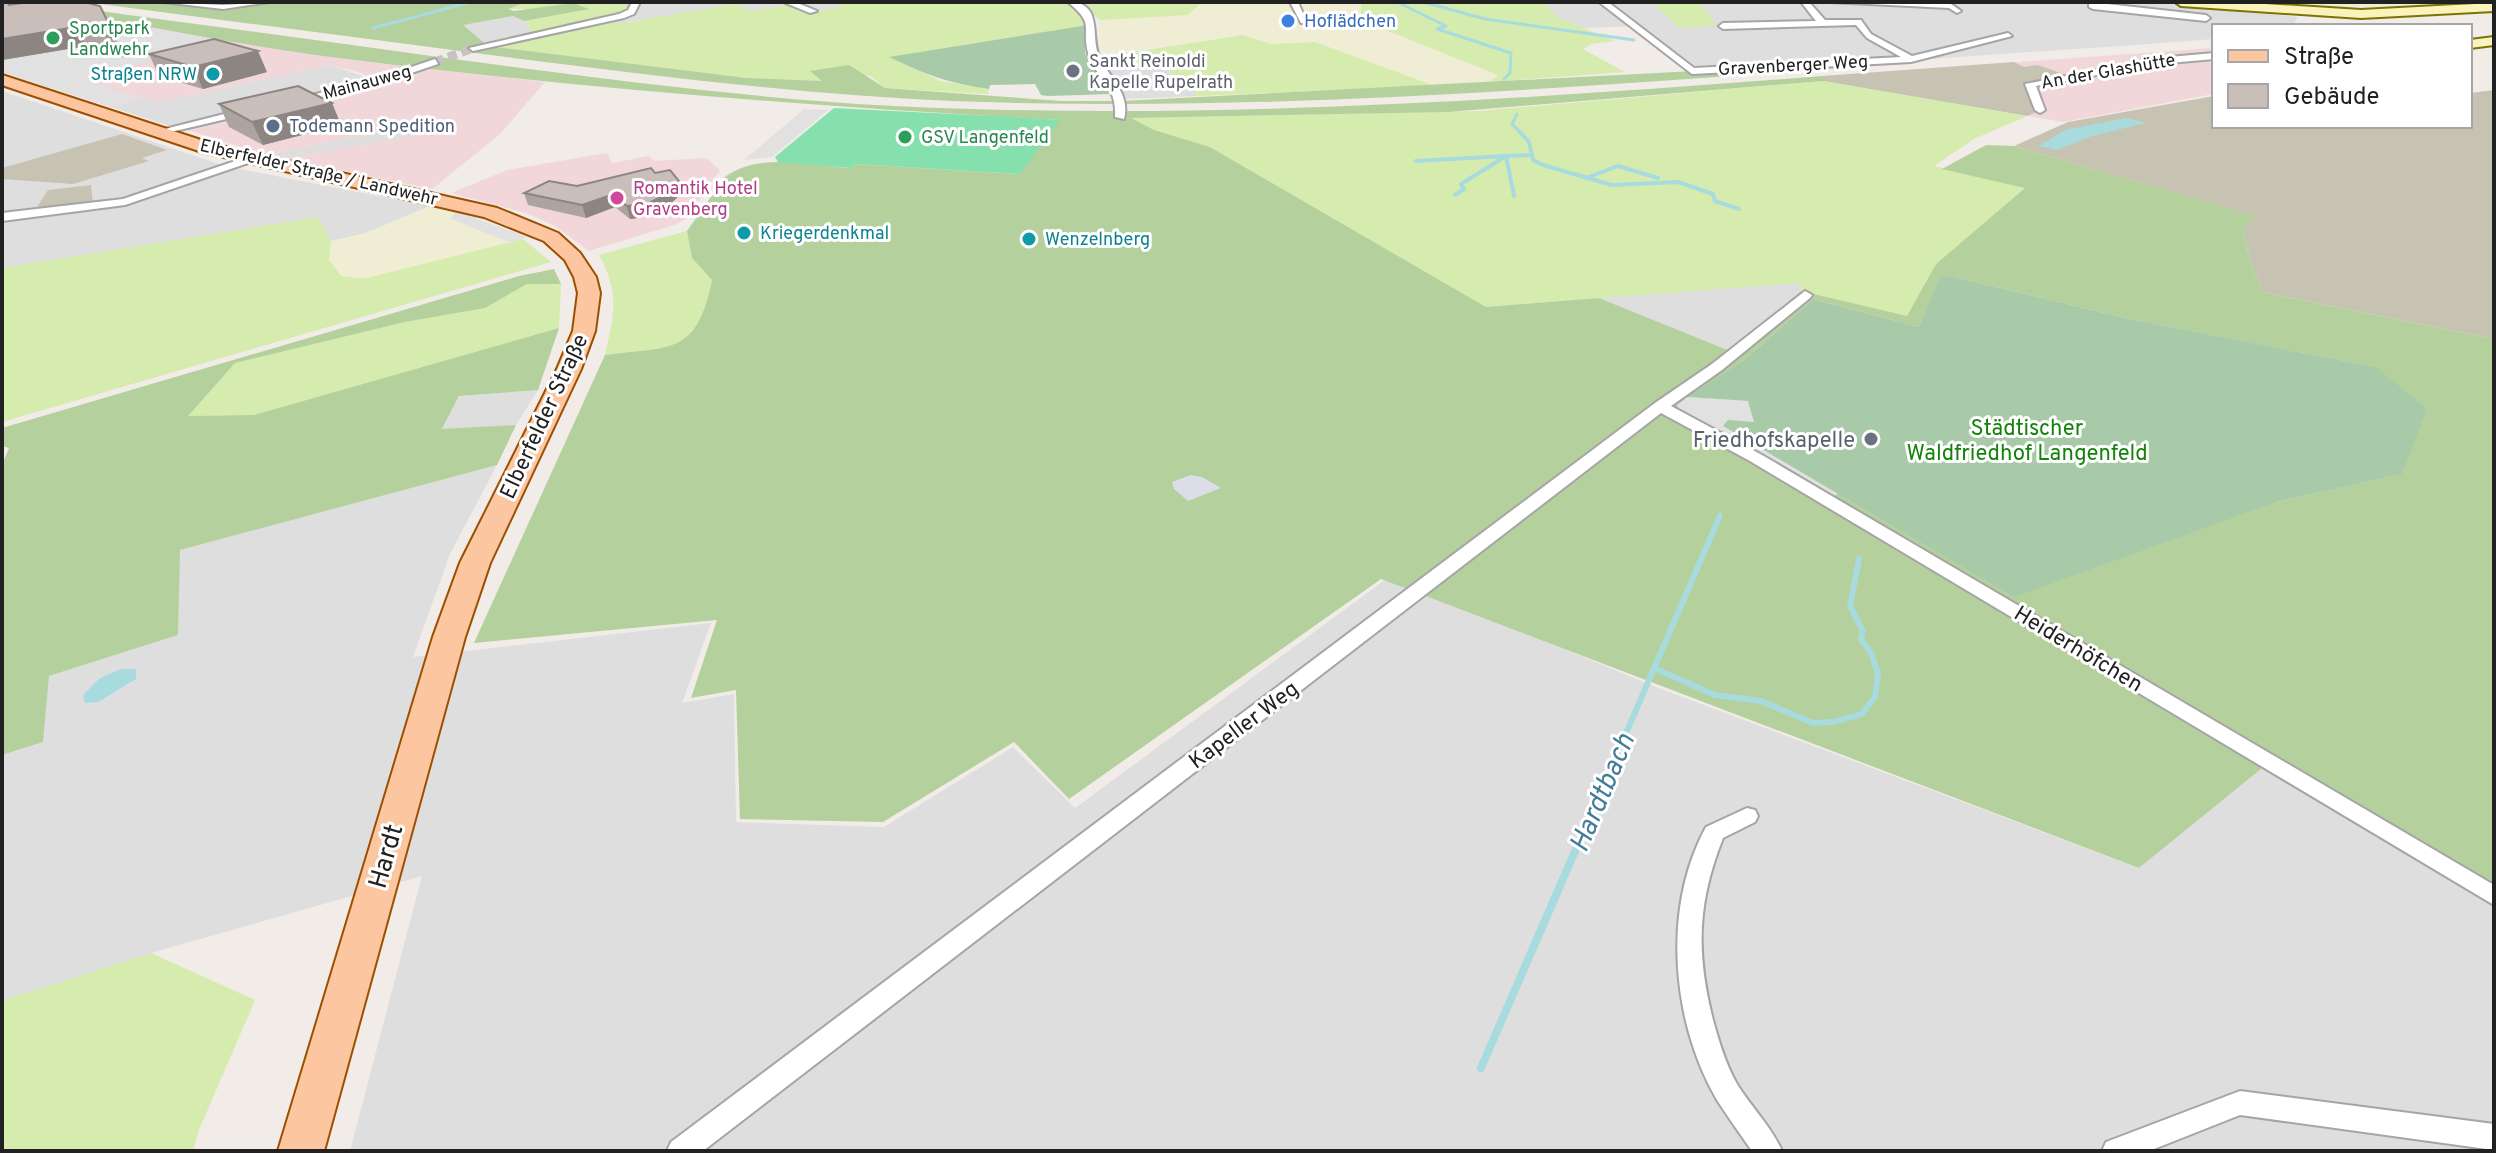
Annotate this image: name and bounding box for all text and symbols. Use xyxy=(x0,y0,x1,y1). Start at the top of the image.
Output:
place label: Hoflädchen xyxy=(1304,11,1396,34)
marker: Hoflädchen xyxy=(1279,12,1297,30)
place label: Sportpark Landwehr xyxy=(69,18,150,62)
legend xyxy=(2212,24,2472,128)
marker: Sportpark Landwehr xyxy=(44,29,62,47)
text: Straße xyxy=(2284,43,2354,73)
street label: An der Glashütte xyxy=(2039,49,2177,96)
place label: Sankt Reinoldi Kapelle Rupelrath xyxy=(1089,51,1233,95)
street label: Gravenberger Weg xyxy=(1718,51,1869,82)
street label: Mainauweg xyxy=(321,61,414,106)
marker: Sankt Reinoldi Kapelle Rupelrath xyxy=(1064,62,1082,80)
place label: Straßen NRW xyxy=(90,64,197,87)
marker: Straßen NRW xyxy=(204,65,222,83)
text: Gebäude xyxy=(2284,83,2379,113)
place label: Todemann Spedition xyxy=(289,116,455,139)
marker: Todemann Spedition xyxy=(264,117,282,135)
place label: GSV Langenfeld xyxy=(921,127,1049,150)
marker: GSV Langenfeld xyxy=(896,128,914,146)
street label: Elberfelder Straße / Landwehr xyxy=(197,135,440,212)
place label: Romantik Hotel Gravenberg xyxy=(633,178,758,222)
marker: Romantik Hotel Gravenberg xyxy=(608,189,626,207)
place label: Kriegerdenkmal xyxy=(760,223,889,246)
marker: Kriegerdenkmal xyxy=(735,224,753,242)
place label: Wenzelnberg xyxy=(1045,229,1150,252)
marker: Wenzelnberg xyxy=(1020,230,1038,248)
street label: Elberfelder Straße xyxy=(495,330,595,504)
park label: Städtischer Waldfriedhof Langenfeld xyxy=(1906,416,2148,468)
place label: Friedhofskapelle xyxy=(1693,428,1855,455)
marker: Friedhofskapelle xyxy=(1862,430,1880,448)
street label: Heiderhöfchen xyxy=(2008,601,2147,699)
street label: Kapeller Weg xyxy=(1184,676,1305,776)
water label: Hardtbach xyxy=(1563,728,1645,858)
street label: Hardt xyxy=(363,821,412,893)

